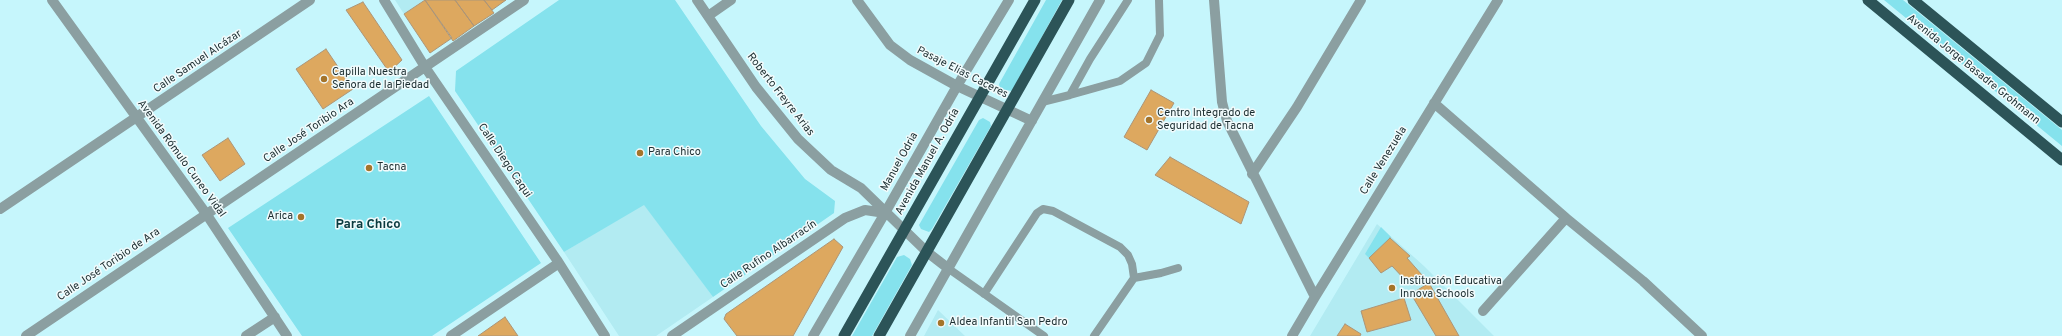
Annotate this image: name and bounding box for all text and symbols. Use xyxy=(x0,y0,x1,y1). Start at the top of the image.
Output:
street label: Avenida Jorge Basadre Grohmann xyxy=(1904,12,2042,128)
street label: Calle Samuel Alcázar xyxy=(151,27,245,97)
street label: Pasaje Elias Caceres xyxy=(914,44,1010,102)
street label: Roberto Freyre Arias xyxy=(743,51,817,139)
place label: Capilla Nuestra Señora de la Piedad xyxy=(332,66,429,92)
marker: Capilla Nuestra Señora de la Piedad xyxy=(319,74,329,84)
street label: Calle José Toribio Ara xyxy=(261,96,357,166)
street label: Avenida Rómulo Cuneo Vidal xyxy=(134,98,228,220)
street label: Avenida Manuel A. Odría xyxy=(893,106,963,218)
place label: Centro Integrado de Seguridad de Tacna xyxy=(1157,107,1255,133)
marker: Centro Integrado de Seguridad de Tacna xyxy=(1144,115,1154,125)
street label: Calle Diego Caqui xyxy=(474,121,534,201)
street label: Calle Venezuela xyxy=(1358,125,1410,197)
street label: Manuel Odria xyxy=(878,130,922,194)
place label: Para Chico xyxy=(648,146,701,160)
marker: Para Chico xyxy=(635,148,645,158)
place label: Tacna xyxy=(377,161,406,175)
marker: Tacna xyxy=(364,163,374,173)
place label: Arica xyxy=(267,210,293,224)
marker: Arica xyxy=(296,212,306,222)
district label: Para Chico xyxy=(335,217,401,233)
street label: Calle Rufino Albarracín xyxy=(718,218,820,292)
street label: Calle José Toribio de Ara xyxy=(55,226,163,304)
place label: Institución Educativa Innova Schools xyxy=(1400,275,1502,301)
marker: Institución Educativa Innova Schools xyxy=(1387,283,1397,293)
place label: Aldea Infantil San Pedro xyxy=(949,316,1068,330)
marker: Aldea Infantil San Pedro xyxy=(936,318,946,328)

